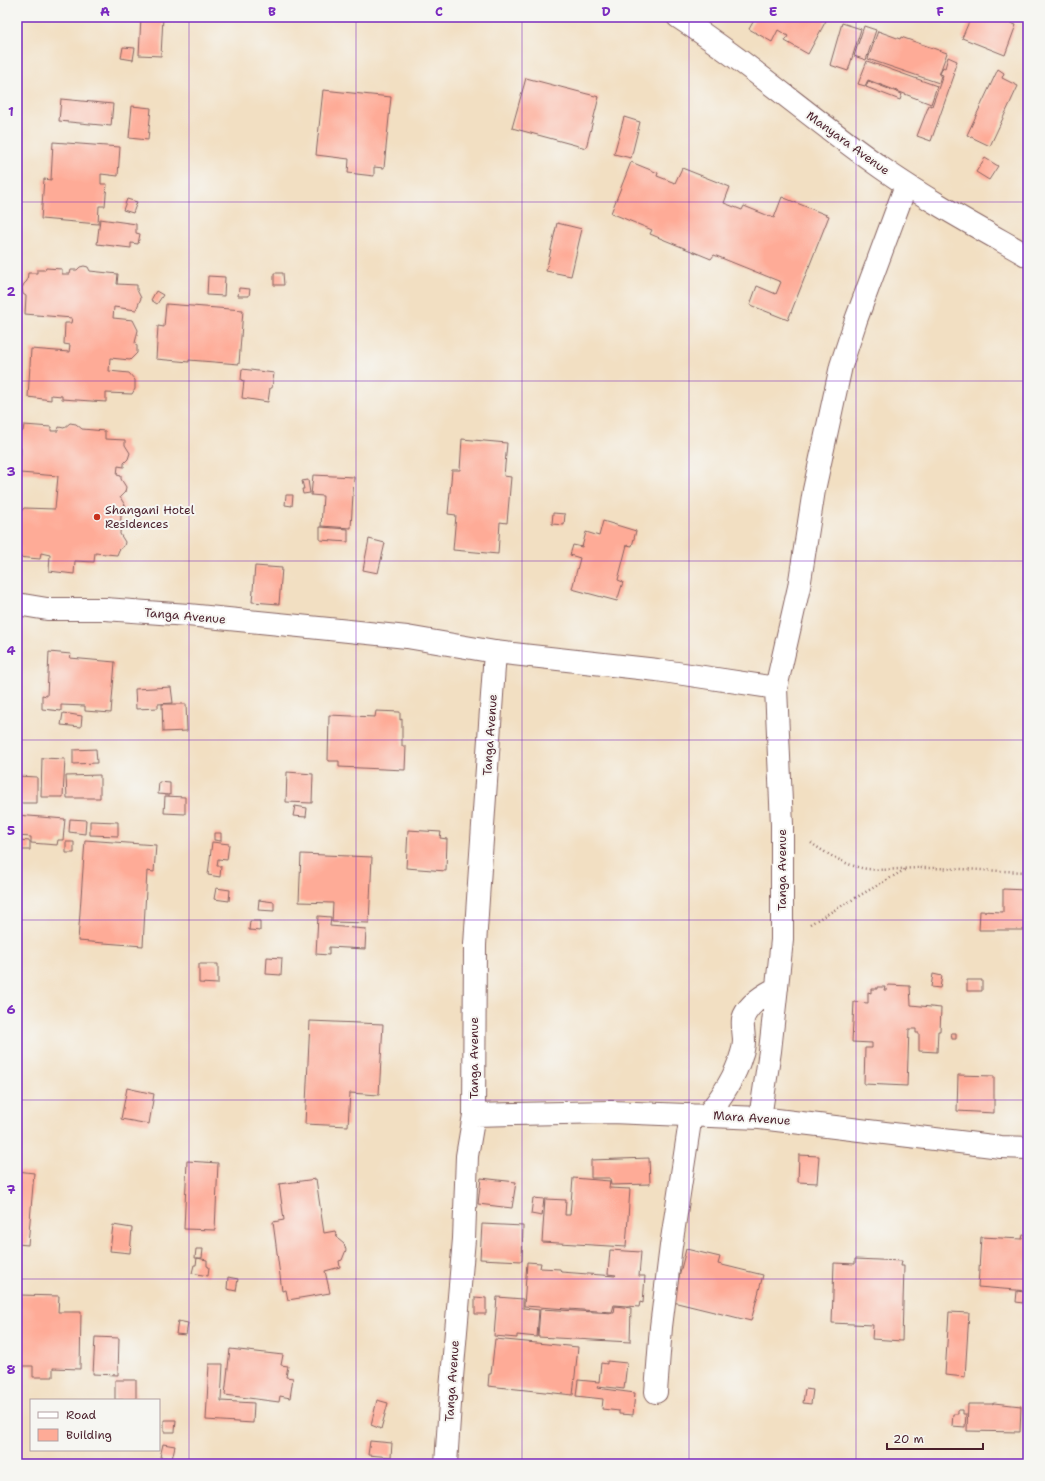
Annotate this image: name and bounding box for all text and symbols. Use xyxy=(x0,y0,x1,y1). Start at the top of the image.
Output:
text: A xyxy=(100,3,110,20)
text: B xyxy=(268,3,276,20)
text: C xyxy=(435,3,443,20)
text: D xyxy=(601,3,611,20)
text: E xyxy=(769,3,778,20)
text: F xyxy=(936,3,944,20)
text: 1 xyxy=(8,103,14,120)
street label: Manyara Avenue xyxy=(803,107,893,179)
text: 2 xyxy=(6,283,16,300)
text: 3 xyxy=(6,463,16,480)
place label: Shangani Hotel Residences xyxy=(105,502,195,532)
marker: Shangani Hotel Residences xyxy=(92,512,102,522)
street label: Tanga Avenue xyxy=(144,604,227,628)
text: 4 xyxy=(6,642,16,659)
street label: Tanga Avenue xyxy=(479,693,501,776)
text: 5 xyxy=(7,822,15,839)
street label: Tanga Avenue xyxy=(774,829,790,911)
text: 6 xyxy=(6,1001,16,1018)
street label: Tanga Avenue xyxy=(466,1017,482,1099)
street label: Mara Avenue xyxy=(713,1107,791,1129)
text: 7 xyxy=(6,1181,16,1198)
street label: Tanga Avenue xyxy=(441,1339,463,1422)
text: 8 xyxy=(6,1361,16,1378)
legend xyxy=(30,1399,160,1451)
text: Road xyxy=(66,1407,97,1423)
scale bar xyxy=(887,1425,983,1451)
text: Building xyxy=(66,1427,112,1443)
text: 20 m xyxy=(893,1431,924,1447)

